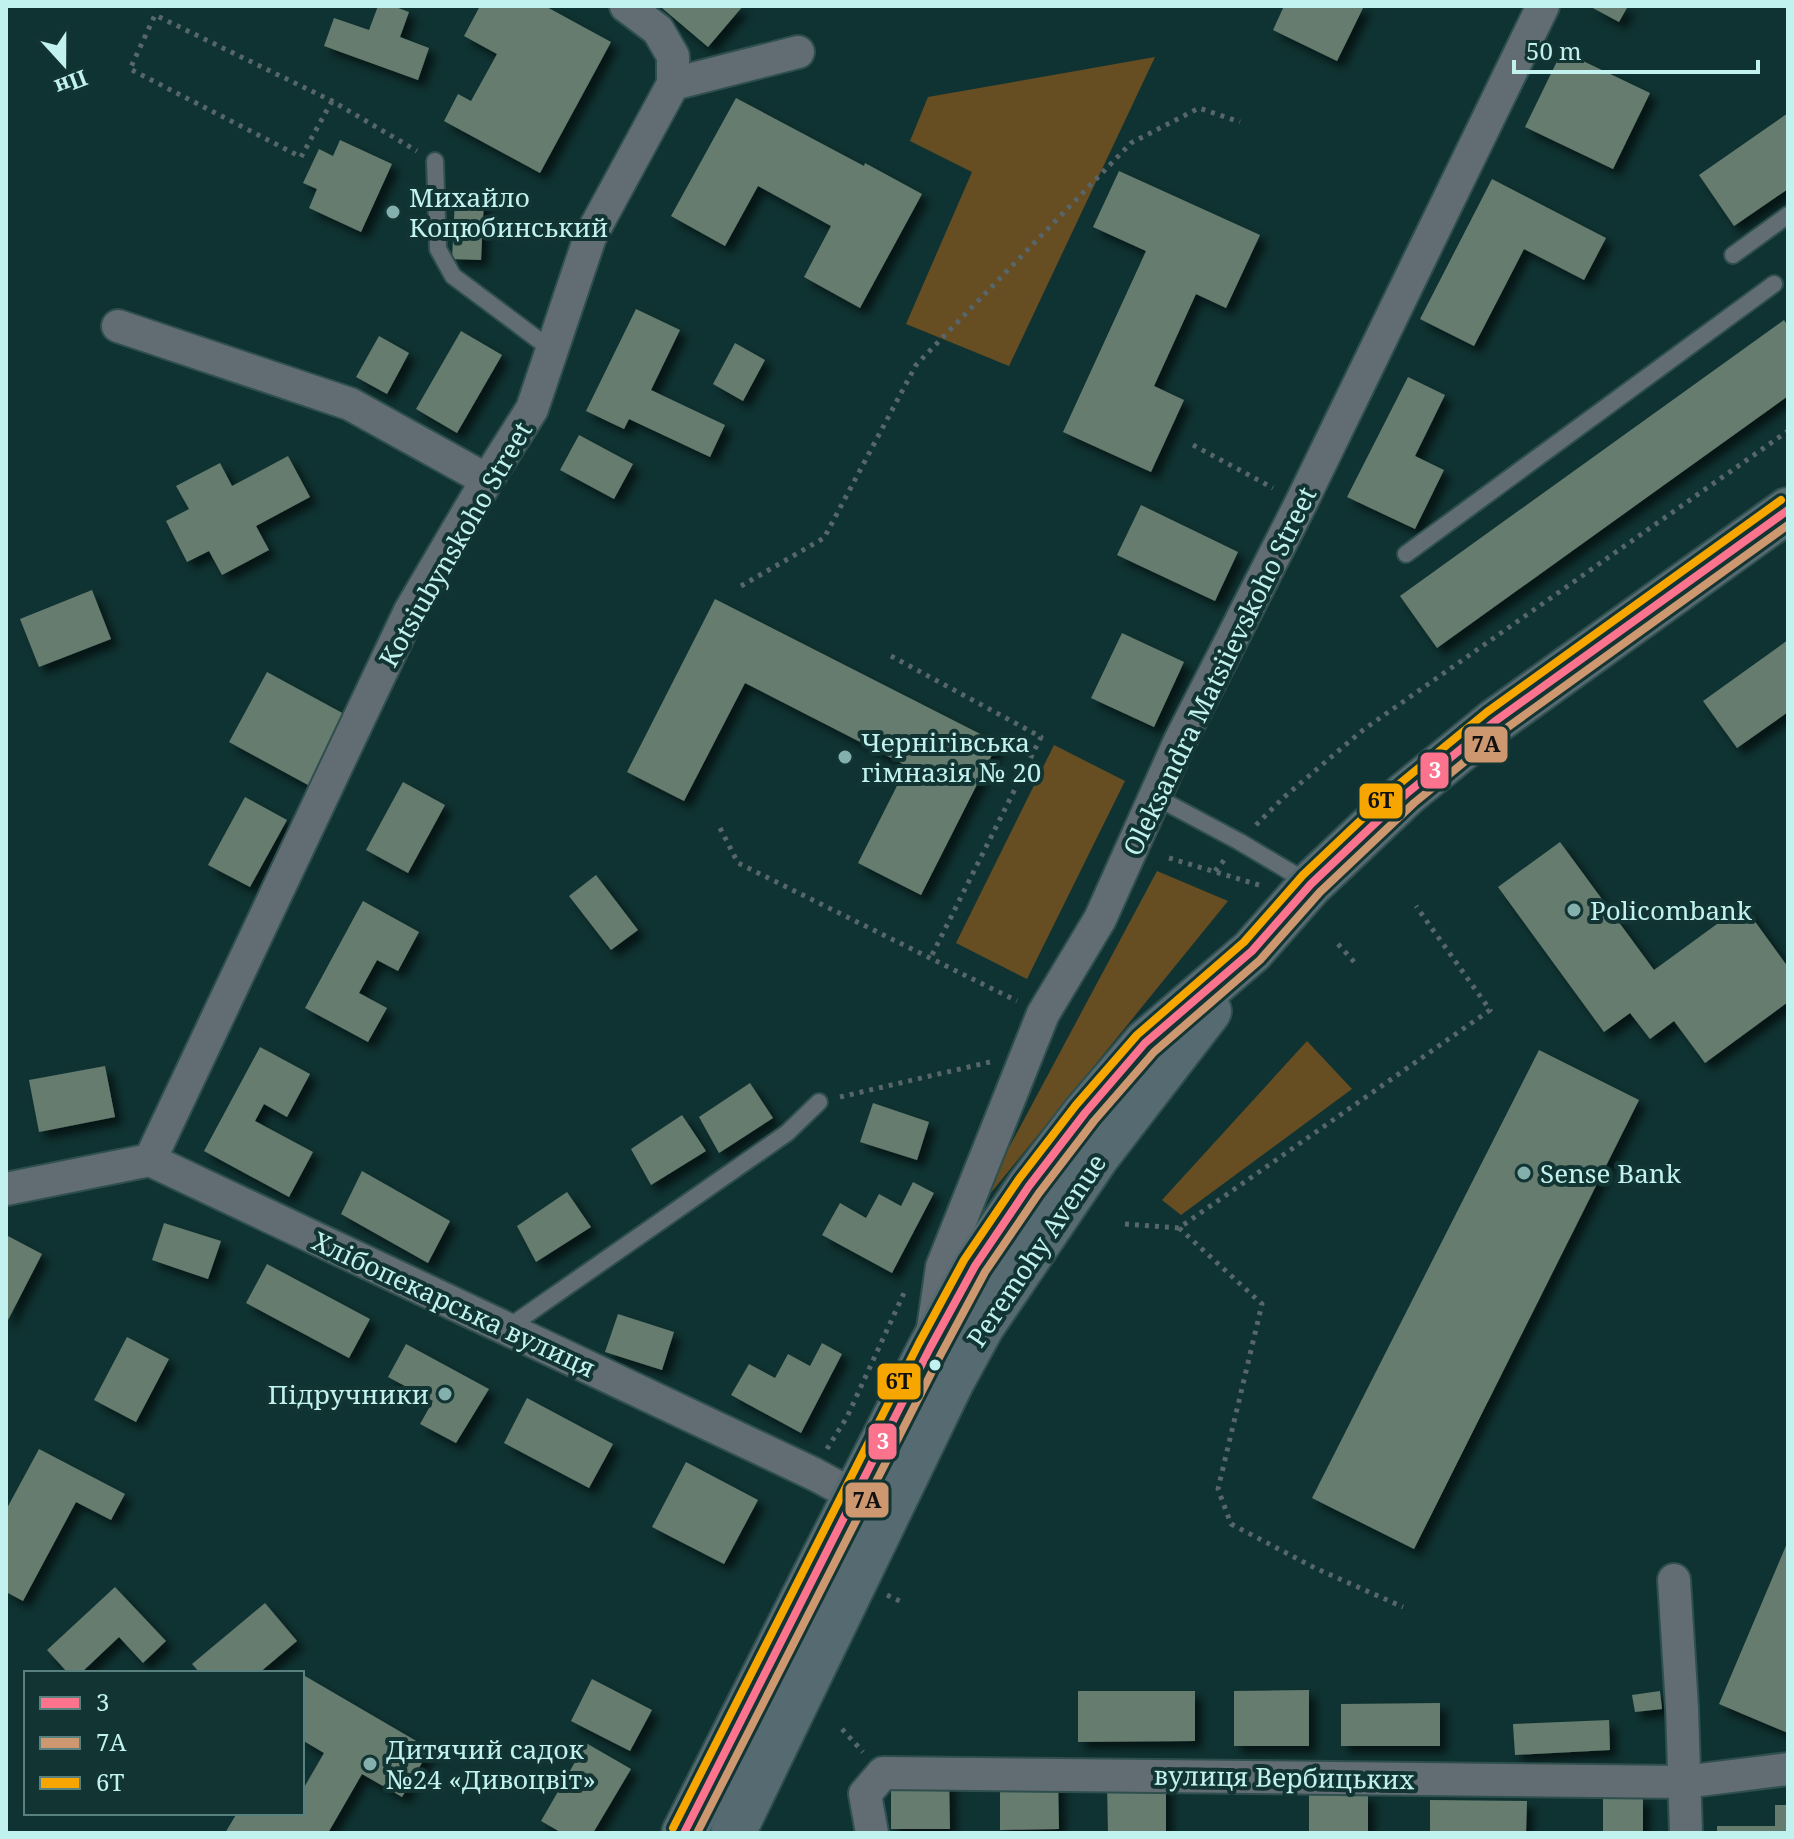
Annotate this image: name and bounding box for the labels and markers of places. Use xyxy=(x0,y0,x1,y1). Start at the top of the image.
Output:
place label: Михайло Коцюбинський xyxy=(409,179,608,245)
marker: Михайло Коцюбинський xyxy=(384,203,402,221)
place label: Чернігівська гімназія № 20 xyxy=(861,724,1041,790)
marker: Чернігівська гімназія № 20 xyxy=(836,748,854,766)
place label: Policombank xyxy=(1590,892,1753,928)
marker: Policombank xyxy=(1565,901,1583,919)
place label: Sense Bank xyxy=(1540,1155,1682,1191)
marker: Sense Bank xyxy=(1515,1164,1533,1182)
unlabelled marker xyxy=(927,1357,943,1373)
place label: Підручники xyxy=(268,1376,429,1412)
marker: Підручники xyxy=(436,1385,454,1403)
place label: Дитячий садок №24 «Дивоцвіт» xyxy=(386,1731,596,1797)
marker: Дитячий садок №24 «Дивоцвіт» xyxy=(361,1755,379,1773)

